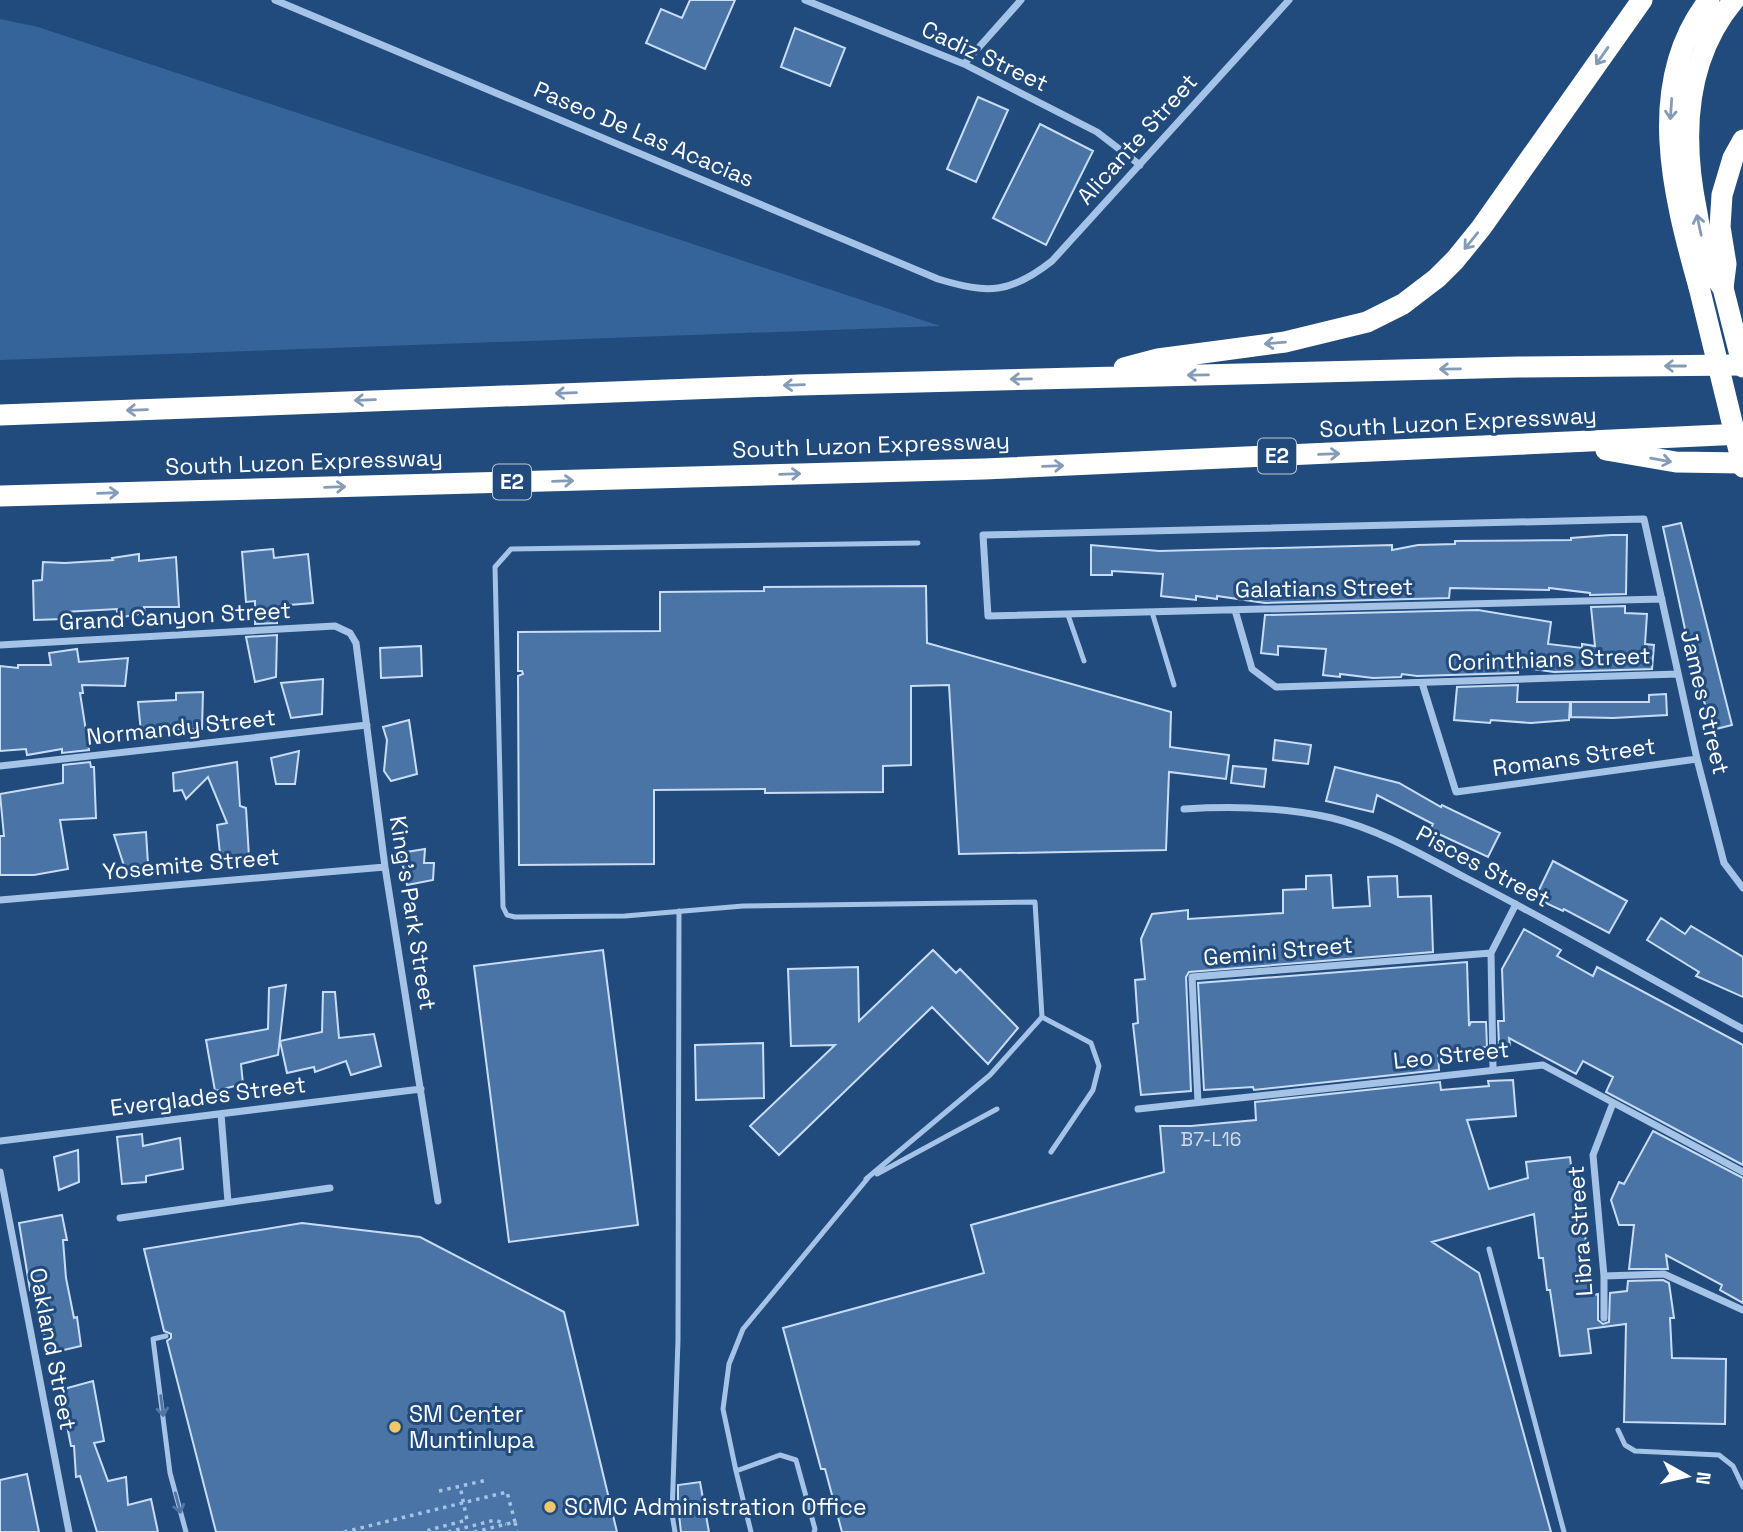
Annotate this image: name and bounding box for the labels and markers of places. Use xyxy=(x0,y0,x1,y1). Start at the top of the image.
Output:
place label: SM Center Muntinlupa xyxy=(409,1399,535,1455)
marker: SM Center Muntinlupa xyxy=(387,1419,403,1435)
place label: SCMC Administration Office xyxy=(564,1492,867,1522)
marker: SCMC Administration Office xyxy=(542,1499,558,1515)

